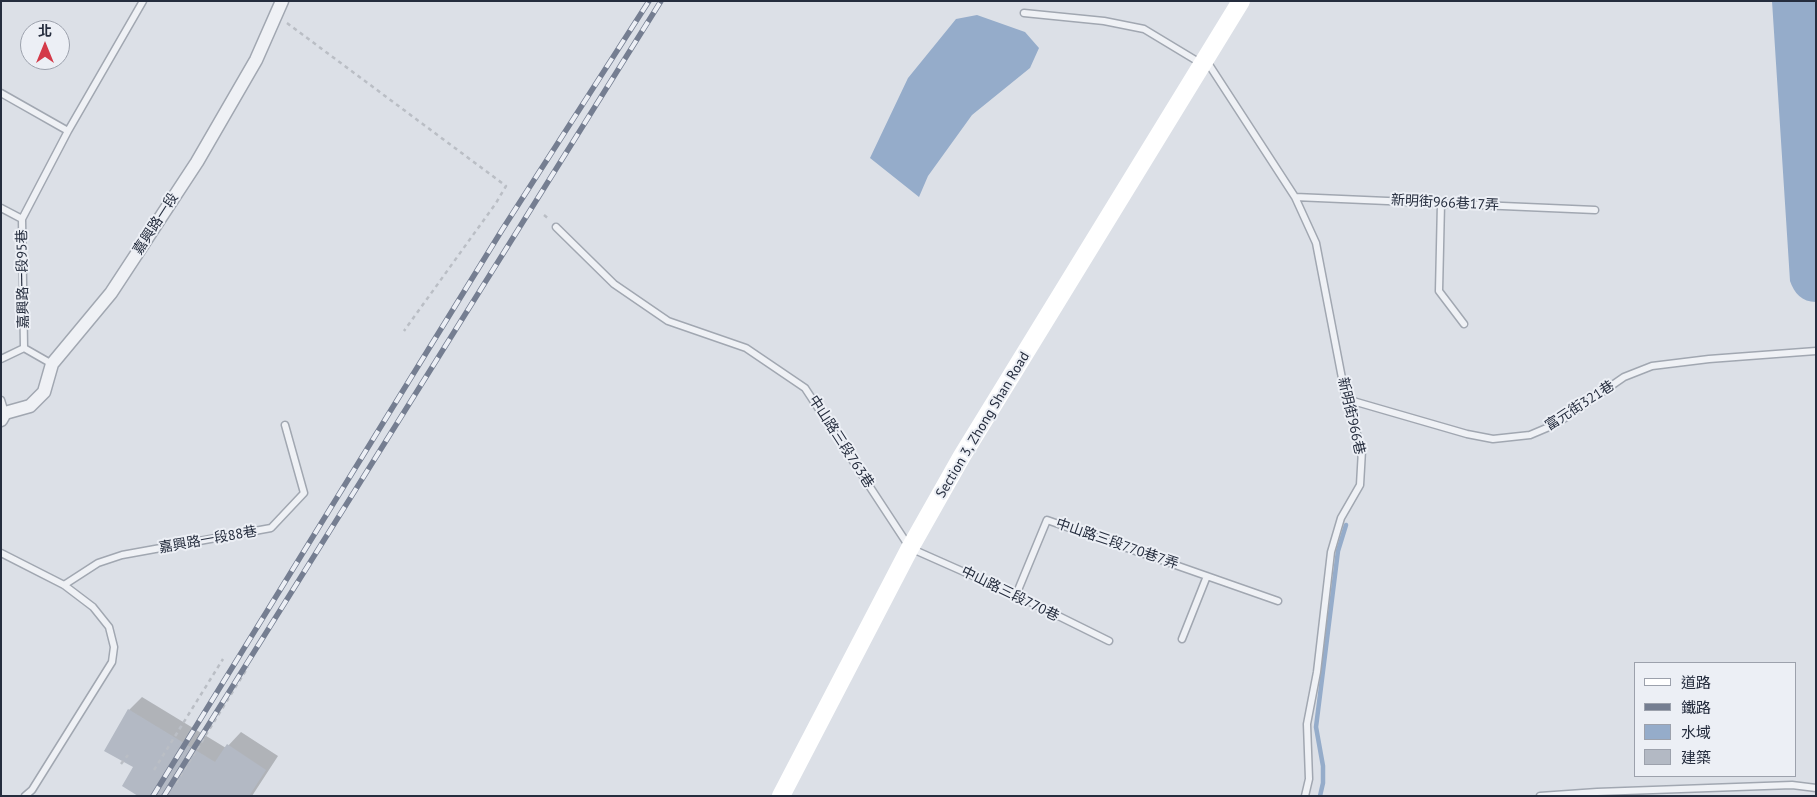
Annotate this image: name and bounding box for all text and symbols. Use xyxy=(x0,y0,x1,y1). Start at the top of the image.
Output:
north arrow xyxy=(20,20,70,70)
text: 北 xyxy=(38,22,52,40)
street label: 嘉興路一段 xyxy=(130,190,182,258)
street label: 新明街966巷17弄 xyxy=(1391,192,1499,214)
street label: 嘉興路一段95巷 xyxy=(14,229,32,329)
street label: Section 3, Zhong Shan Road xyxy=(933,349,1033,501)
street label: 新明街966巷 xyxy=(1334,376,1368,456)
street label: 富元街321巷 xyxy=(1542,377,1618,435)
street label: 中山路三段763巷 xyxy=(805,393,877,491)
street label: 中山路三段770巷7弄 xyxy=(1054,515,1180,573)
street label: 嘉興路一段88巷 xyxy=(158,523,258,557)
street label: 中山路三段770巷 xyxy=(958,563,1062,625)
legend xyxy=(1634,662,1797,777)
text: 道路 xyxy=(1681,673,1711,692)
text: 鐵路 xyxy=(1681,698,1711,717)
text: 水域 xyxy=(1681,723,1711,742)
text: 建築 xyxy=(1681,748,1711,767)

